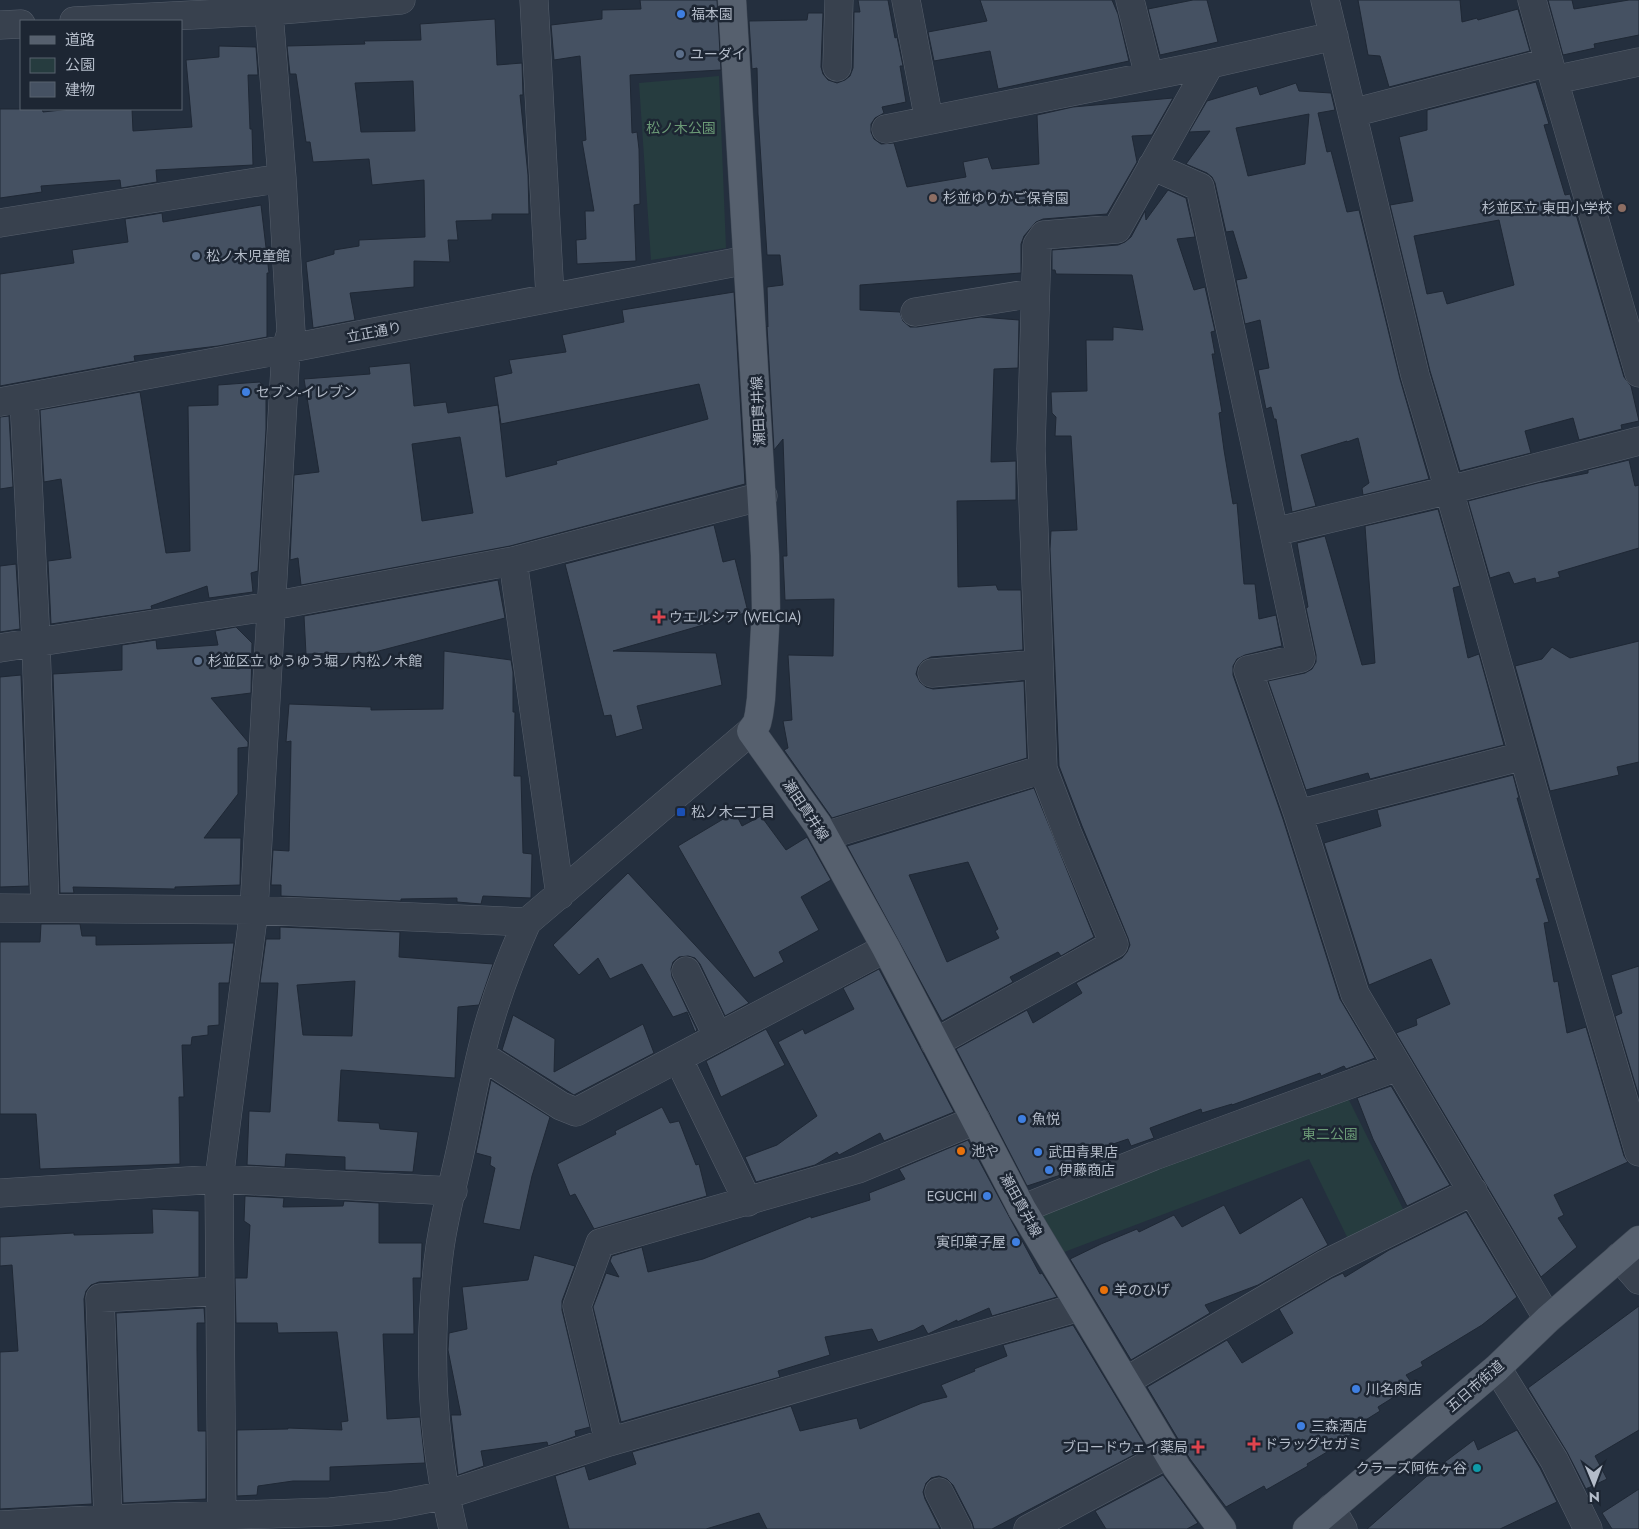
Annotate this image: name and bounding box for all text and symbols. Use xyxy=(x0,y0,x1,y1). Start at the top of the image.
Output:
place label: 福本園 xyxy=(691,4,733,24)
marker: 福本園 xyxy=(675,8,687,20)
legend xyxy=(20,20,182,110)
text: 道路 xyxy=(65,29,95,51)
place label: ユーダイ xyxy=(690,44,746,64)
marker: ユーダイ xyxy=(674,48,686,60)
text: 公園 xyxy=(65,54,95,76)
text: 建物 xyxy=(65,79,95,101)
park label: 松ノ木公園 xyxy=(646,118,716,138)
place label: 杉並ゆりかご保育園 xyxy=(943,188,1069,208)
marker: 杉並ゆりかご保育園 xyxy=(927,192,939,204)
place label: 杉並区立 東田小学校 xyxy=(1482,198,1612,218)
marker: 杉並区立 東田小学校 xyxy=(1616,202,1628,214)
place label: 松ノ木児童館 xyxy=(206,246,290,266)
marker: 松ノ木児童館 xyxy=(190,250,202,262)
street label: 立正通り xyxy=(345,317,403,347)
street label: 瀬田貫井線 xyxy=(746,376,770,446)
place label: セブン-イレブン xyxy=(256,382,357,402)
marker: セブン-イレブン xyxy=(240,386,252,398)
place label: ウエルシア (WELCIA) xyxy=(669,607,802,627)
marker: ウエルシア (WELCIA) xyxy=(653,611,665,623)
place label: 杉並区立 ゆうゆう堀ノ内松ノ木館 xyxy=(208,651,422,671)
marker: 杉並区立 ゆうゆう堀ノ内松ノ木館 xyxy=(192,655,204,667)
street label: 瀬田貫井線 xyxy=(778,775,834,845)
place label: 松ノ木二丁目 xyxy=(691,802,775,822)
marker: 松ノ木二丁目 xyxy=(675,806,687,818)
place label: 魚悦 xyxy=(1032,1109,1060,1129)
marker: 魚悦 xyxy=(1016,1113,1028,1125)
park label: 東二公園 xyxy=(1302,1124,1358,1144)
place label: 池や xyxy=(971,1141,999,1161)
place label: 武田青果店 xyxy=(1048,1142,1118,1162)
marker: 池や xyxy=(955,1145,967,1157)
marker: 武田青果店 xyxy=(1032,1146,1044,1158)
place label: 伊藤商店 xyxy=(1059,1160,1115,1180)
marker: 伊藤商店 xyxy=(1043,1164,1055,1176)
street label: 瀬田貫井線 xyxy=(995,1170,1047,1240)
place label: EGUCHI xyxy=(927,1186,977,1206)
marker: EGUCHI xyxy=(981,1190,993,1202)
place label: 寅印菓子屋 xyxy=(936,1232,1006,1252)
marker: 寅印菓子屋 xyxy=(1010,1236,1022,1248)
place label: 羊のひげ xyxy=(1114,1280,1170,1300)
marker: 羊のひげ xyxy=(1098,1284,1110,1296)
street label: 五日市街道 xyxy=(1442,1355,1508,1417)
place label: 川名肉店 xyxy=(1366,1379,1422,1399)
marker: 川名肉店 xyxy=(1350,1383,1362,1395)
place label: 三森酒店 xyxy=(1311,1416,1367,1436)
marker: 三森酒店 xyxy=(1295,1420,1307,1432)
place label: ドラッグセガミ xyxy=(1264,1434,1362,1454)
place label: ブロードウェイ薬局 xyxy=(1062,1437,1188,1457)
marker: ドラッグセガミ xyxy=(1248,1438,1260,1450)
marker: ブロードウェイ薬局 xyxy=(1192,1441,1204,1453)
place label: クラーズ阿佐ヶ谷 xyxy=(1356,1458,1467,1478)
north arrow xyxy=(1569,1459,1619,1509)
marker: クラーズ阿佐ヶ谷 xyxy=(1471,1462,1483,1474)
text: N xyxy=(1588,1487,1600,1507)

